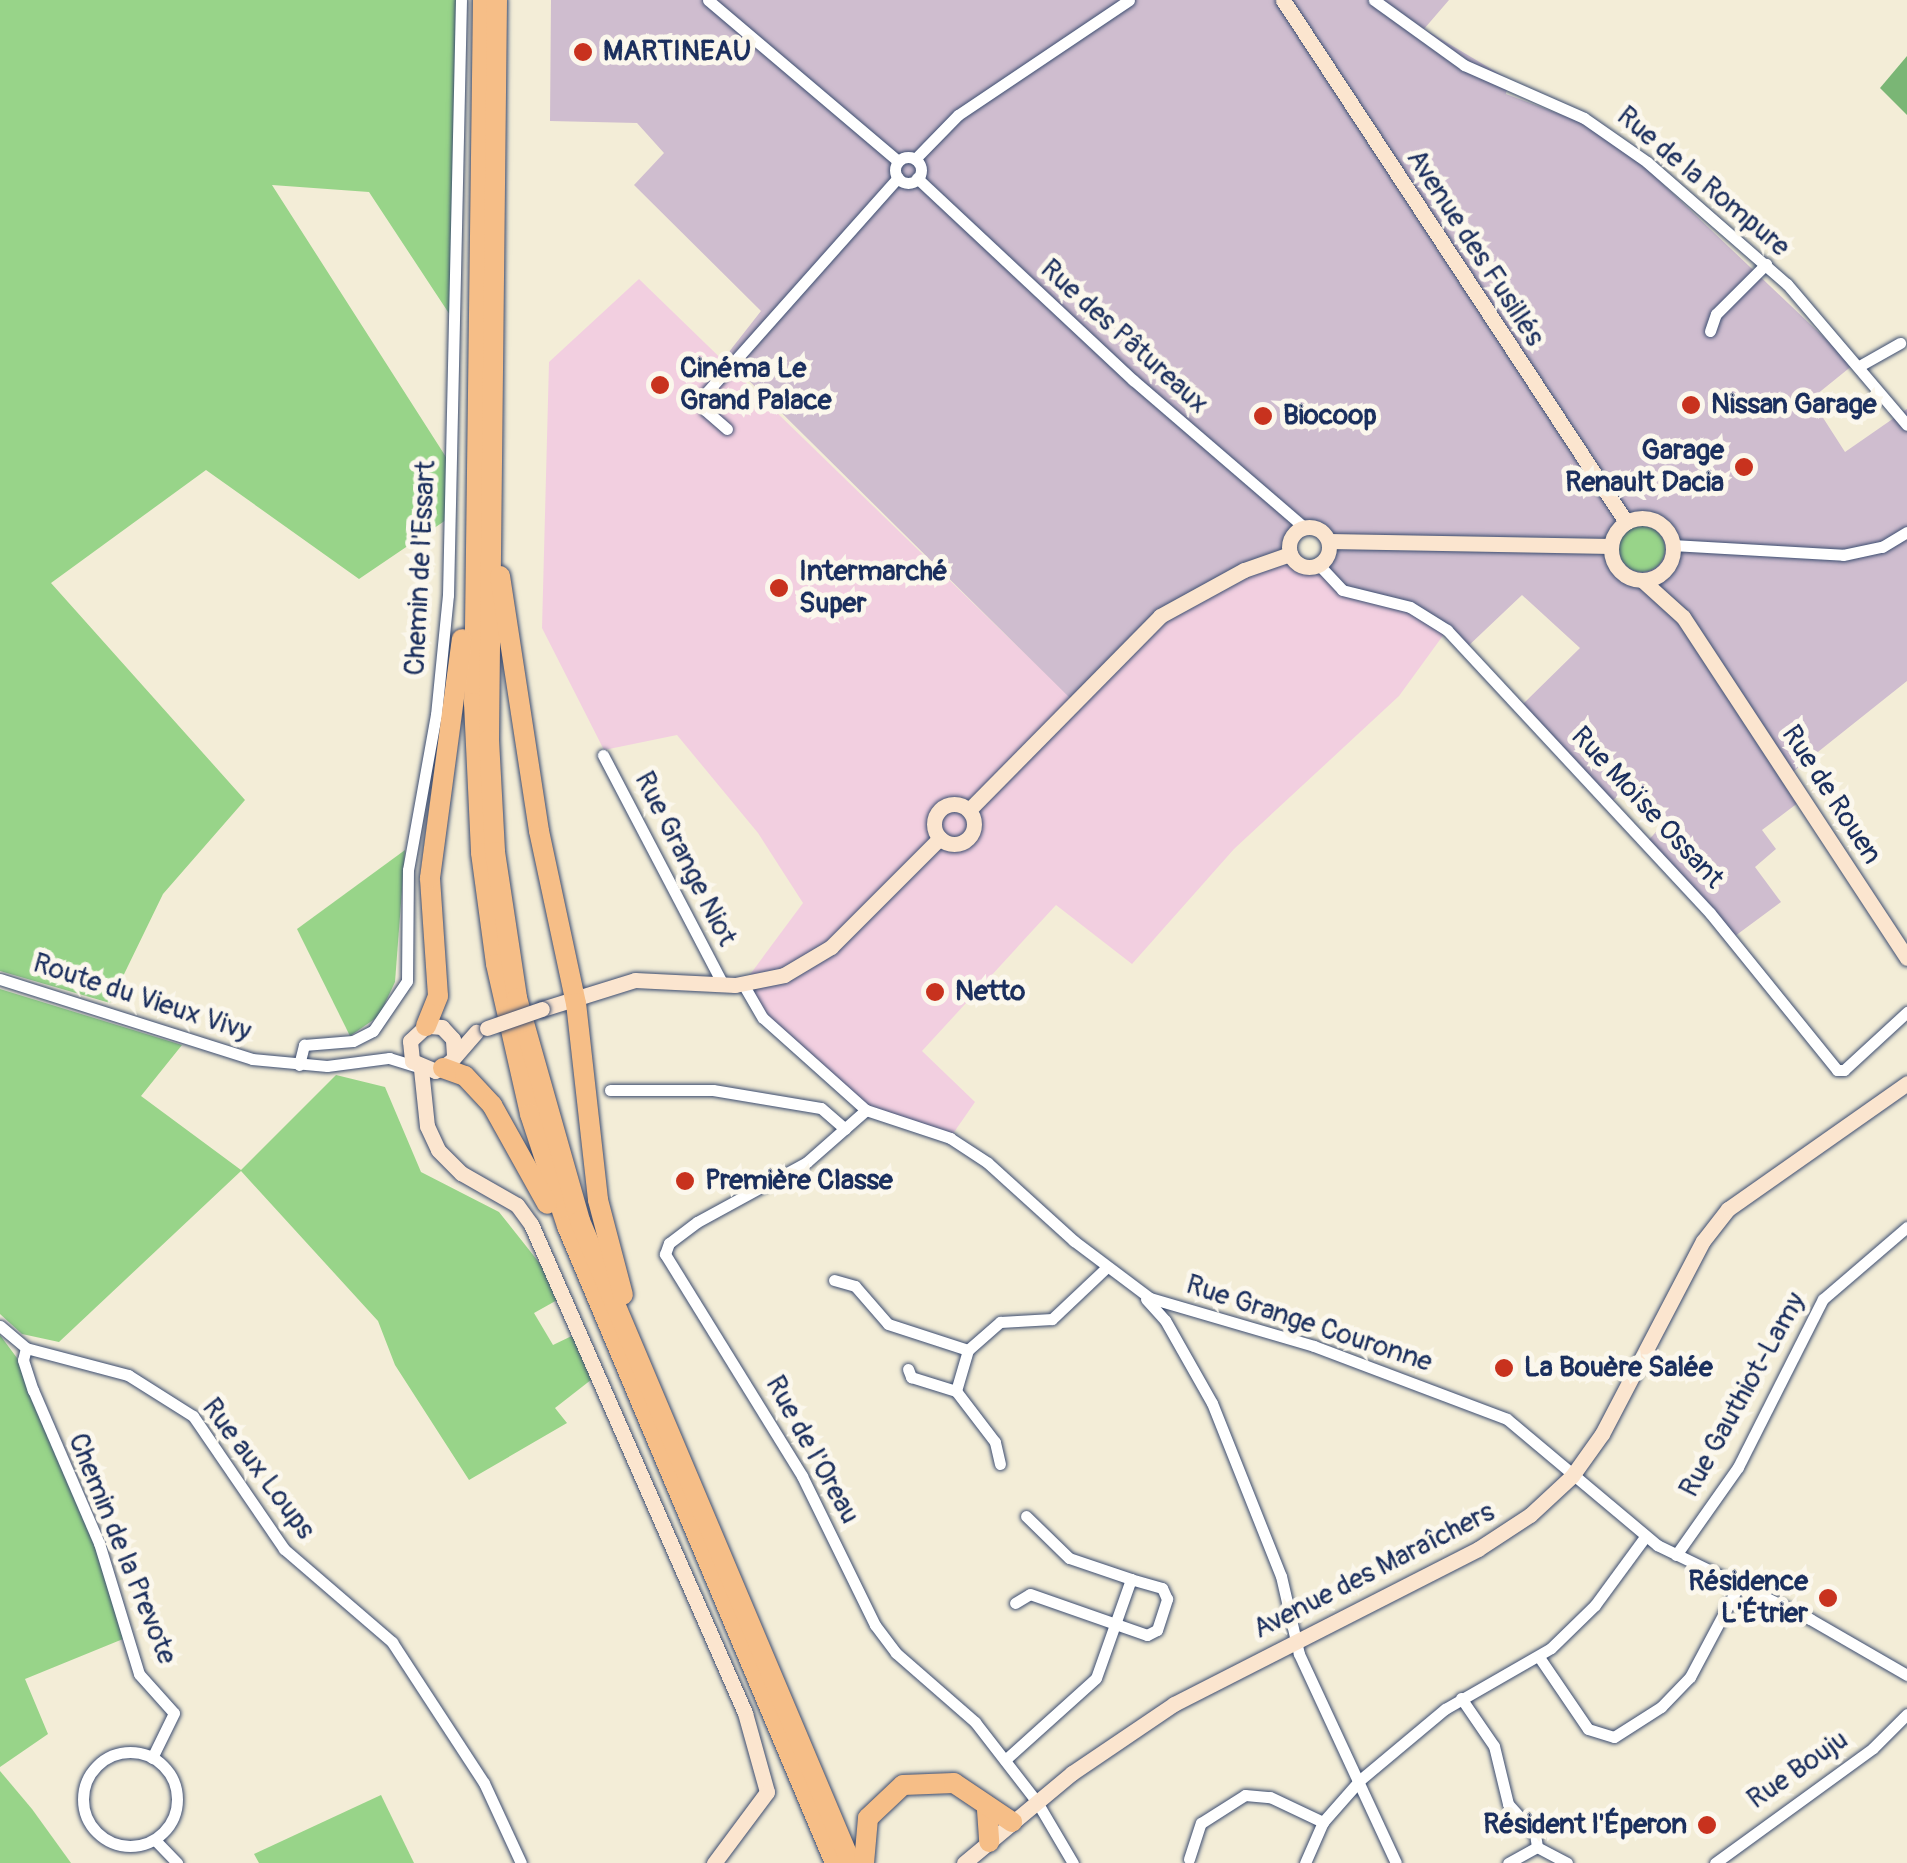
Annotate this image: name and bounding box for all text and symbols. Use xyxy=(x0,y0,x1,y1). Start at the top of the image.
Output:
place label: MARTINEAU xyxy=(603,35,751,69)
marker: MARTINEAU xyxy=(572,41,594,63)
street label: Rue de la Rompure xyxy=(1610,100,1796,264)
street label: Avenue des Fusillés xyxy=(1399,143,1551,353)
street label: Rue des Pâtureaux xyxy=(1033,253,1215,421)
place label: Cinéma Le Grand Palace xyxy=(680,352,831,418)
marker: Cinéma Le Grand Palace xyxy=(649,374,671,396)
place label: Nissan Garage xyxy=(1711,388,1877,422)
marker: Nissan Garage xyxy=(1680,394,1702,416)
place label: Biocoop xyxy=(1283,399,1377,433)
marker: Biocoop xyxy=(1252,405,1274,427)
place label: Garage Renault Dacia xyxy=(1565,434,1724,500)
marker: Garage Renault Dacia xyxy=(1733,456,1755,478)
street label: Chemin de l'Essart xyxy=(399,460,443,676)
place label: Intermarché Super xyxy=(799,555,948,621)
marker: Intermarché Super xyxy=(768,577,790,599)
street label: Rue de Rouen xyxy=(1774,719,1888,871)
street label: Rue Moïse Ossant xyxy=(1564,720,1730,896)
street label: Rue Grange Niot xyxy=(627,766,743,952)
street label: Route du Vieux Vivy xyxy=(29,947,255,1049)
place label: Netto xyxy=(955,975,1025,1009)
marker: Netto xyxy=(924,981,946,1003)
place label: Première Classe xyxy=(705,1164,893,1198)
marker: Première Classe xyxy=(674,1170,696,1192)
street label: Rue Grange Couronne xyxy=(1182,1268,1436,1380)
street label: Rue Gauthiot-Lamy xyxy=(1673,1287,1813,1503)
place label: La Bouère Salée xyxy=(1524,1351,1713,1385)
marker: La Bouère Salée xyxy=(1493,1357,1515,1379)
street label: Rue de l'Oreau xyxy=(758,1370,866,1530)
street label: Rue aux Loups xyxy=(194,1392,322,1546)
street label: Chemin de la Prevote xyxy=(60,1429,184,1669)
street label: Avenue des Maraîchers xyxy=(1248,1496,1500,1646)
place label: Résidence L'Étrier xyxy=(1688,1565,1808,1631)
marker: Résidence L'Étrier xyxy=(1817,1587,1839,1609)
street label: Rue Bouju xyxy=(1741,1723,1855,1817)
place label: Résident l'Éperon xyxy=(1483,1808,1687,1842)
marker: Résident l'Éperon xyxy=(1696,1814,1718,1836)

